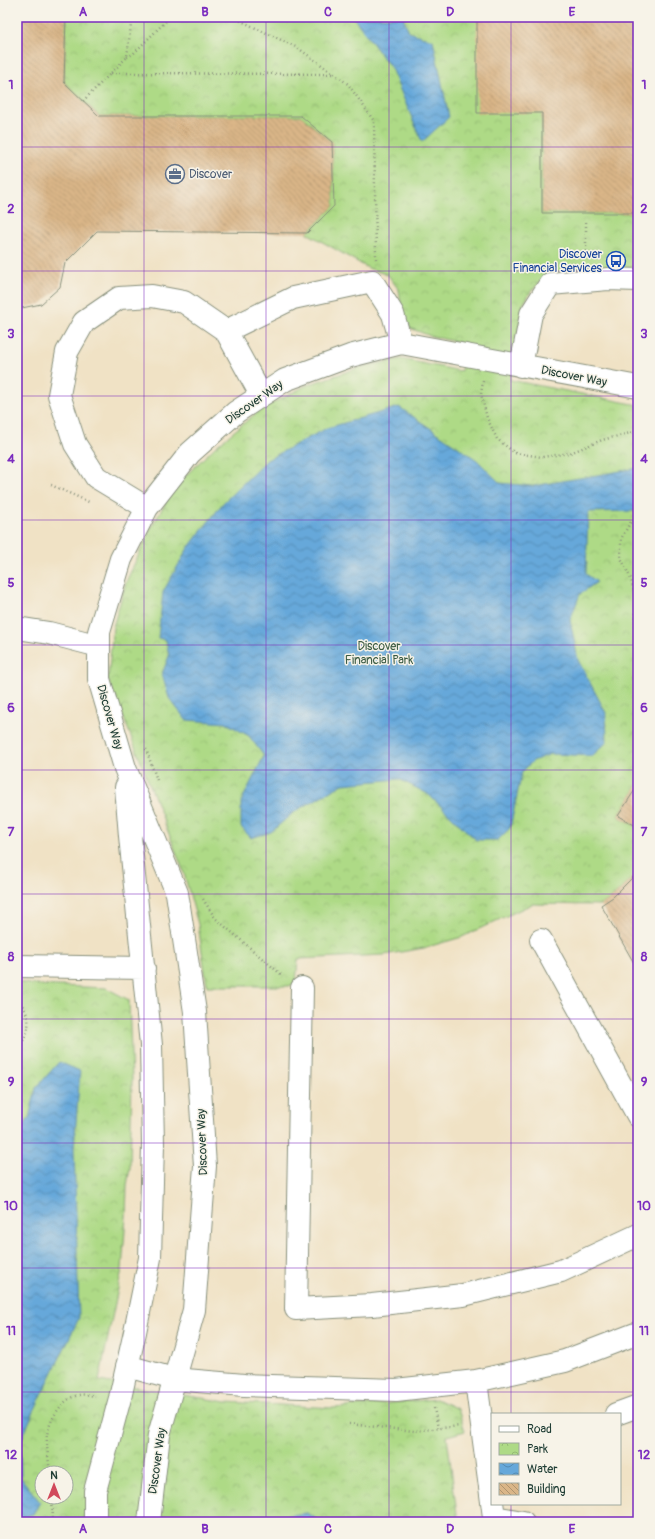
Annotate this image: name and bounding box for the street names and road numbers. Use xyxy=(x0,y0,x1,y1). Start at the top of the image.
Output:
street label: Discover Way xyxy=(540,363,608,390)
street label: Discover Way xyxy=(223,377,286,428)
street label: Discover Way xyxy=(93,683,126,751)
street label: Discover Way xyxy=(194,1108,211,1176)
street label: Discover Way xyxy=(145,1427,170,1495)

